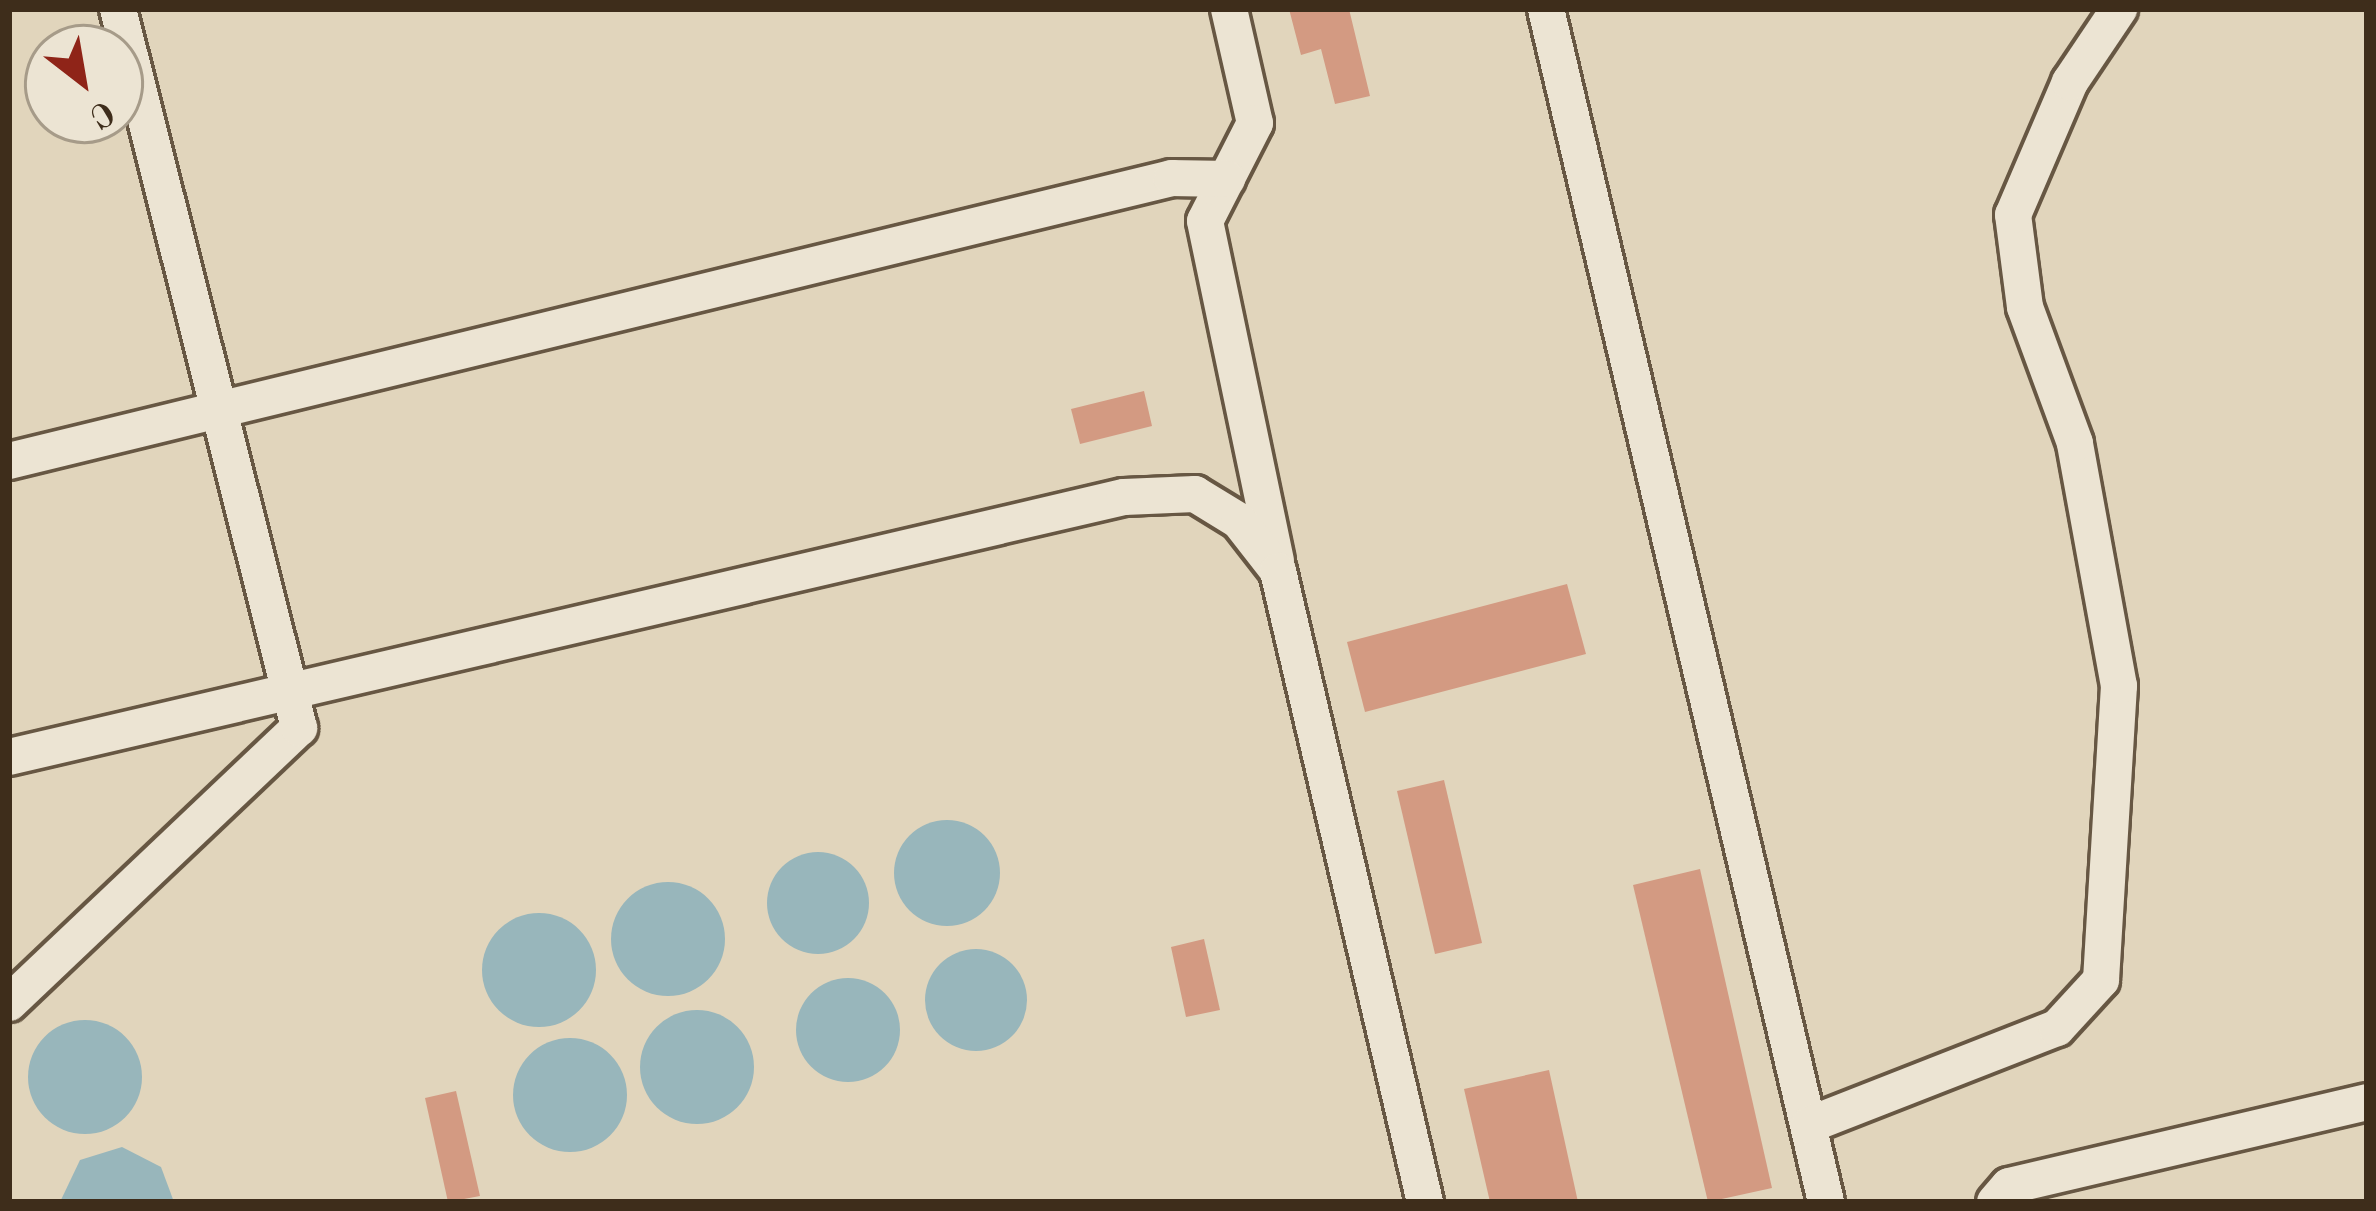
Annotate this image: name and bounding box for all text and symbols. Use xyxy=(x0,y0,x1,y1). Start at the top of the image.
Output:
north arrow xyxy=(24,24,144,144)
text: С xyxy=(83,93,119,132)

